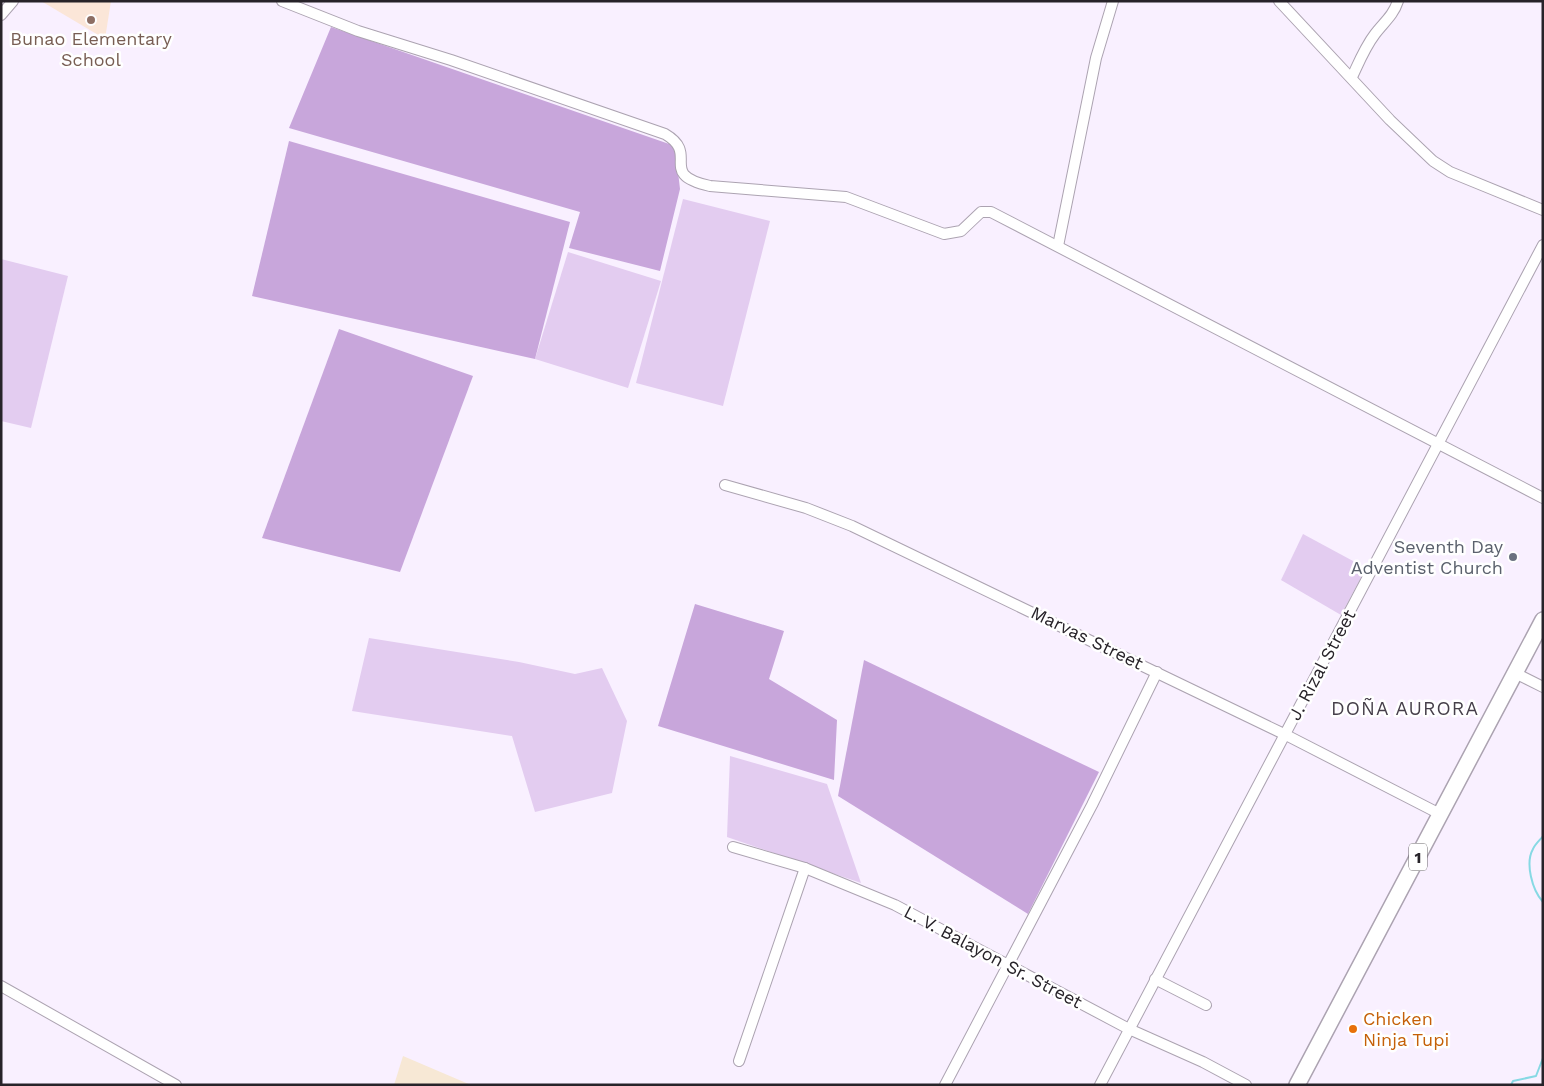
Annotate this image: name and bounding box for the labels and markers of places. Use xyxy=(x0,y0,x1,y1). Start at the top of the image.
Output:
marker: Bunao Elementary School xyxy=(85,14,97,26)
place label: Bunao Elementary School xyxy=(10,28,172,70)
place label: Seventh Day Adventist Church xyxy=(1351,536,1504,578)
marker: Seventh Day Adventist Church xyxy=(1507,551,1519,563)
place label: Chicken Ninja Tupi xyxy=(1363,1008,1449,1050)
marker: Chicken Ninja Tupi xyxy=(1347,1023,1359,1035)

